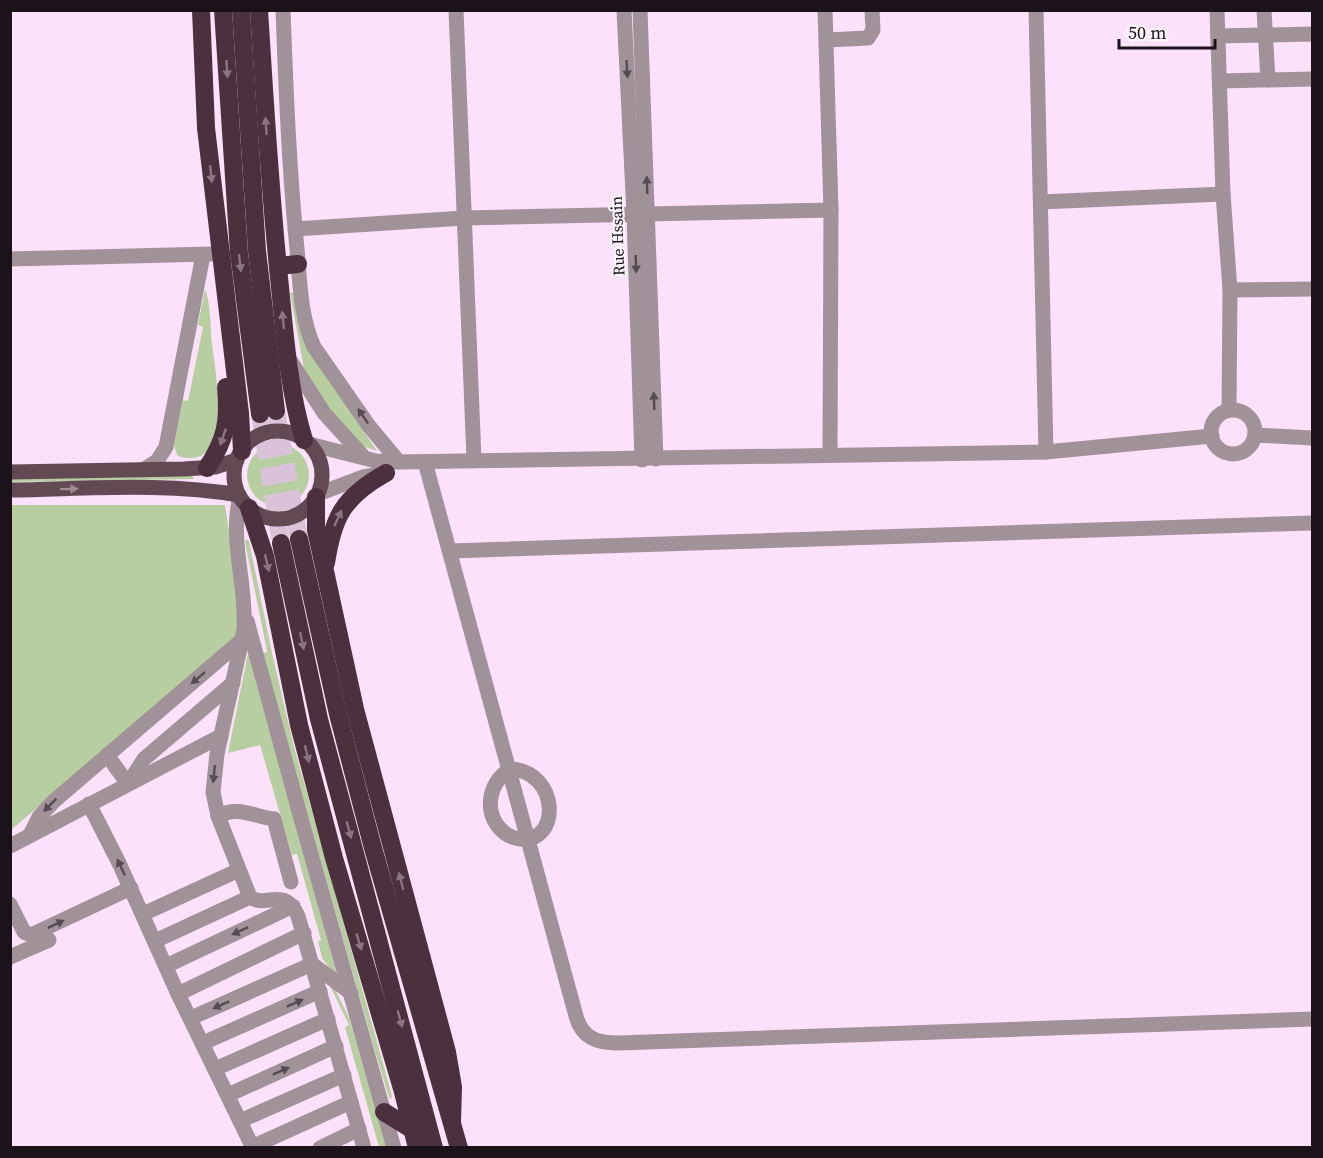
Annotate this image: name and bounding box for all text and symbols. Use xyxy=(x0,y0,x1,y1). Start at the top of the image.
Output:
scale bar xyxy=(1119,12,1215,50)
text: 50 m xyxy=(1128,20,1166,45)
one-way arrow xyxy=(222,59,232,78)
one-way arrow xyxy=(622,59,631,78)
one-way arrow xyxy=(261,117,271,136)
one-way arrow xyxy=(206,164,216,183)
one-way arrow xyxy=(642,176,651,195)
street label: Rue Hssain xyxy=(605,195,629,276)
one-way arrow xyxy=(236,254,245,273)
one-way arrow xyxy=(631,254,640,273)
one-way arrow xyxy=(278,311,288,330)
one-way arrow xyxy=(649,391,658,410)
one-way arrow xyxy=(358,408,369,424)
one-way arrow xyxy=(217,428,227,446)
one-way arrow xyxy=(59,484,78,494)
one-way arrow xyxy=(334,509,343,526)
one-way arrow xyxy=(262,554,272,573)
one-way arrow xyxy=(298,632,307,651)
one-way arrow xyxy=(191,671,206,684)
one-way arrow xyxy=(302,745,312,763)
one-way arrow xyxy=(209,764,219,783)
one-way arrow xyxy=(43,798,57,812)
one-way arrow xyxy=(345,821,355,839)
one-way arrow xyxy=(116,858,125,875)
one-way arrow xyxy=(396,872,405,890)
one-way arrow xyxy=(48,919,65,928)
one-way arrow xyxy=(231,927,248,936)
one-way arrow xyxy=(355,933,364,951)
one-way arrow xyxy=(286,997,304,1007)
one-way arrow xyxy=(212,1000,229,1009)
one-way arrow xyxy=(395,1009,405,1028)
one-way arrow xyxy=(272,1065,290,1075)

